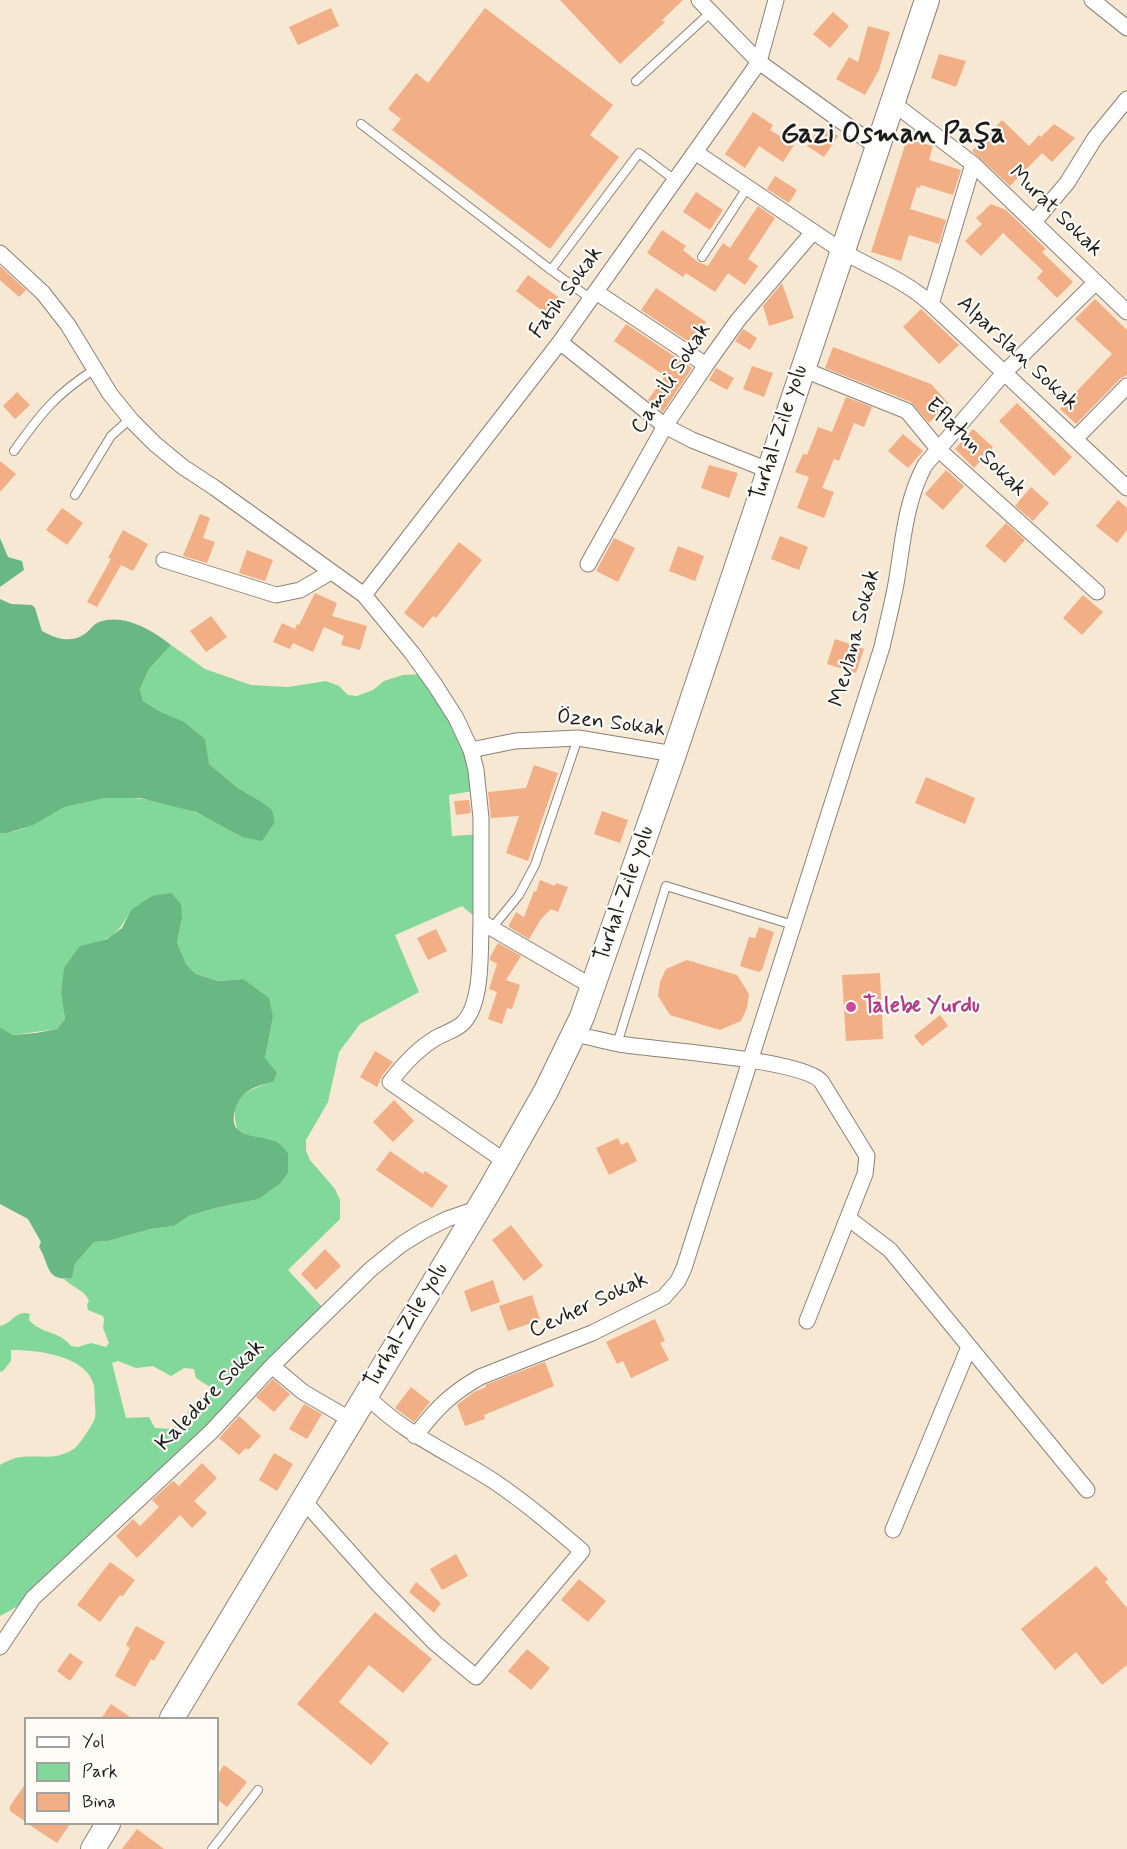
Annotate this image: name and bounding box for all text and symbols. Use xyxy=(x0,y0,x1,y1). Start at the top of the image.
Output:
district label: Gazi Osman Paşa xyxy=(781,119,1005,153)
street label: Murat Sokak xyxy=(1003,161,1107,263)
street label: Fatih Sokak xyxy=(525,242,609,344)
street label: Alparslan Sokak xyxy=(951,291,1083,417)
street label: Camili Sokak xyxy=(626,318,718,440)
street label: Turhal-Zile yolu xyxy=(746,362,814,504)
street label: Eflatun Sokak xyxy=(919,393,1031,503)
street label: Mevlana Sokak xyxy=(825,566,887,710)
street label: Özen Sokak xyxy=(555,704,667,744)
street label: Turhal-Zile yolu xyxy=(589,823,661,965)
place label: Talebe Yurdu xyxy=(863,994,980,1020)
marker: Talebe Yurdu xyxy=(844,1000,858,1014)
street label: Turhal-Zile yolu xyxy=(359,1259,455,1393)
street label: Cevher Sokak xyxy=(525,1267,653,1345)
street label: Kaledere Sokak xyxy=(151,1334,271,1458)
legend xyxy=(24,1717,219,1825)
text: Yol xyxy=(82,1730,105,1754)
text: Park xyxy=(82,1760,118,1784)
text: Bina xyxy=(82,1790,116,1814)

